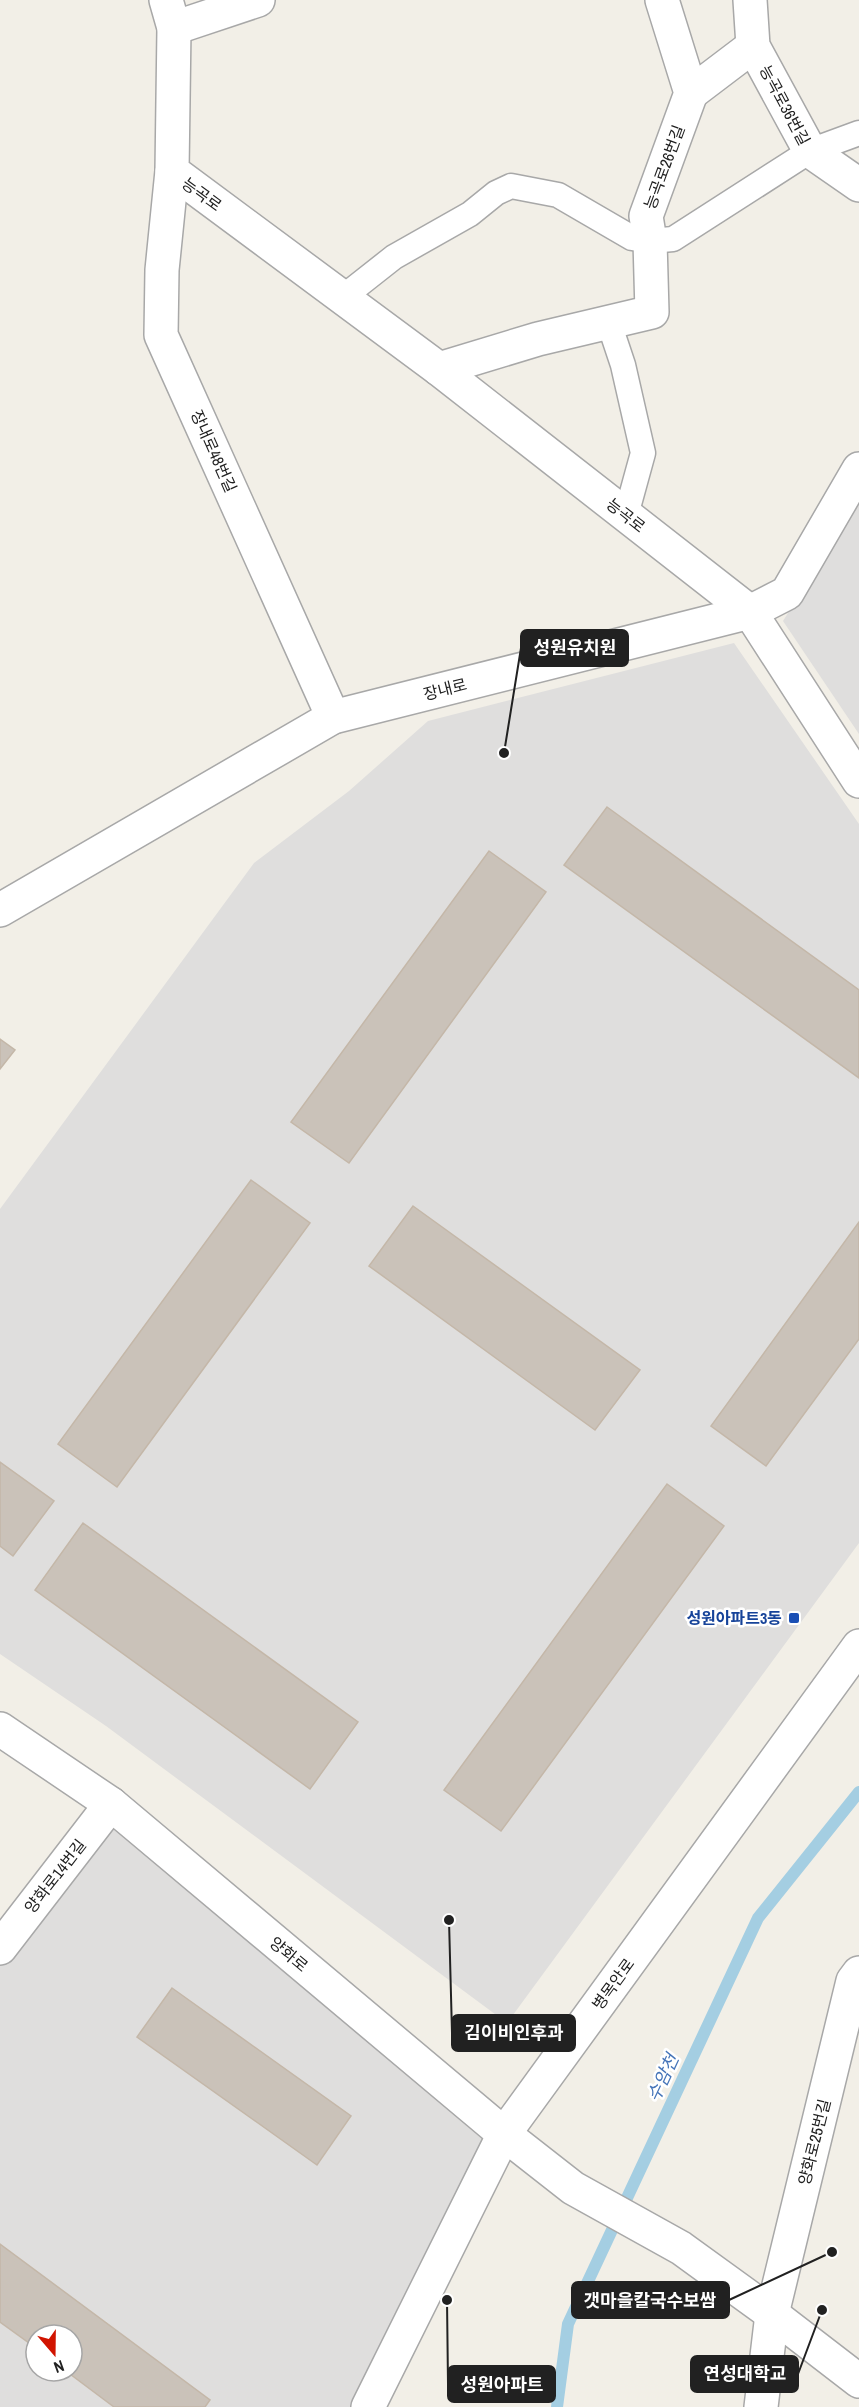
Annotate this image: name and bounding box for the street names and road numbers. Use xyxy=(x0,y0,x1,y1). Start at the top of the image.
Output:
street label: 능곡로36번길 xyxy=(755,61,815,149)
street label: 능곡로26번길 xyxy=(639,122,689,212)
street label: 능곡로 xyxy=(178,172,227,216)
street label: 장내로48번길 xyxy=(186,406,242,496)
street label: 능곡로 xyxy=(602,493,650,537)
street label: 장내로 xyxy=(421,673,469,705)
street label: 양화로14번길 xyxy=(19,1834,91,1918)
street label: 양화로 xyxy=(265,1931,313,1977)
street label: 병목안로 xyxy=(587,1953,639,2014)
street label: 양화로25번길 xyxy=(793,2097,835,2187)

